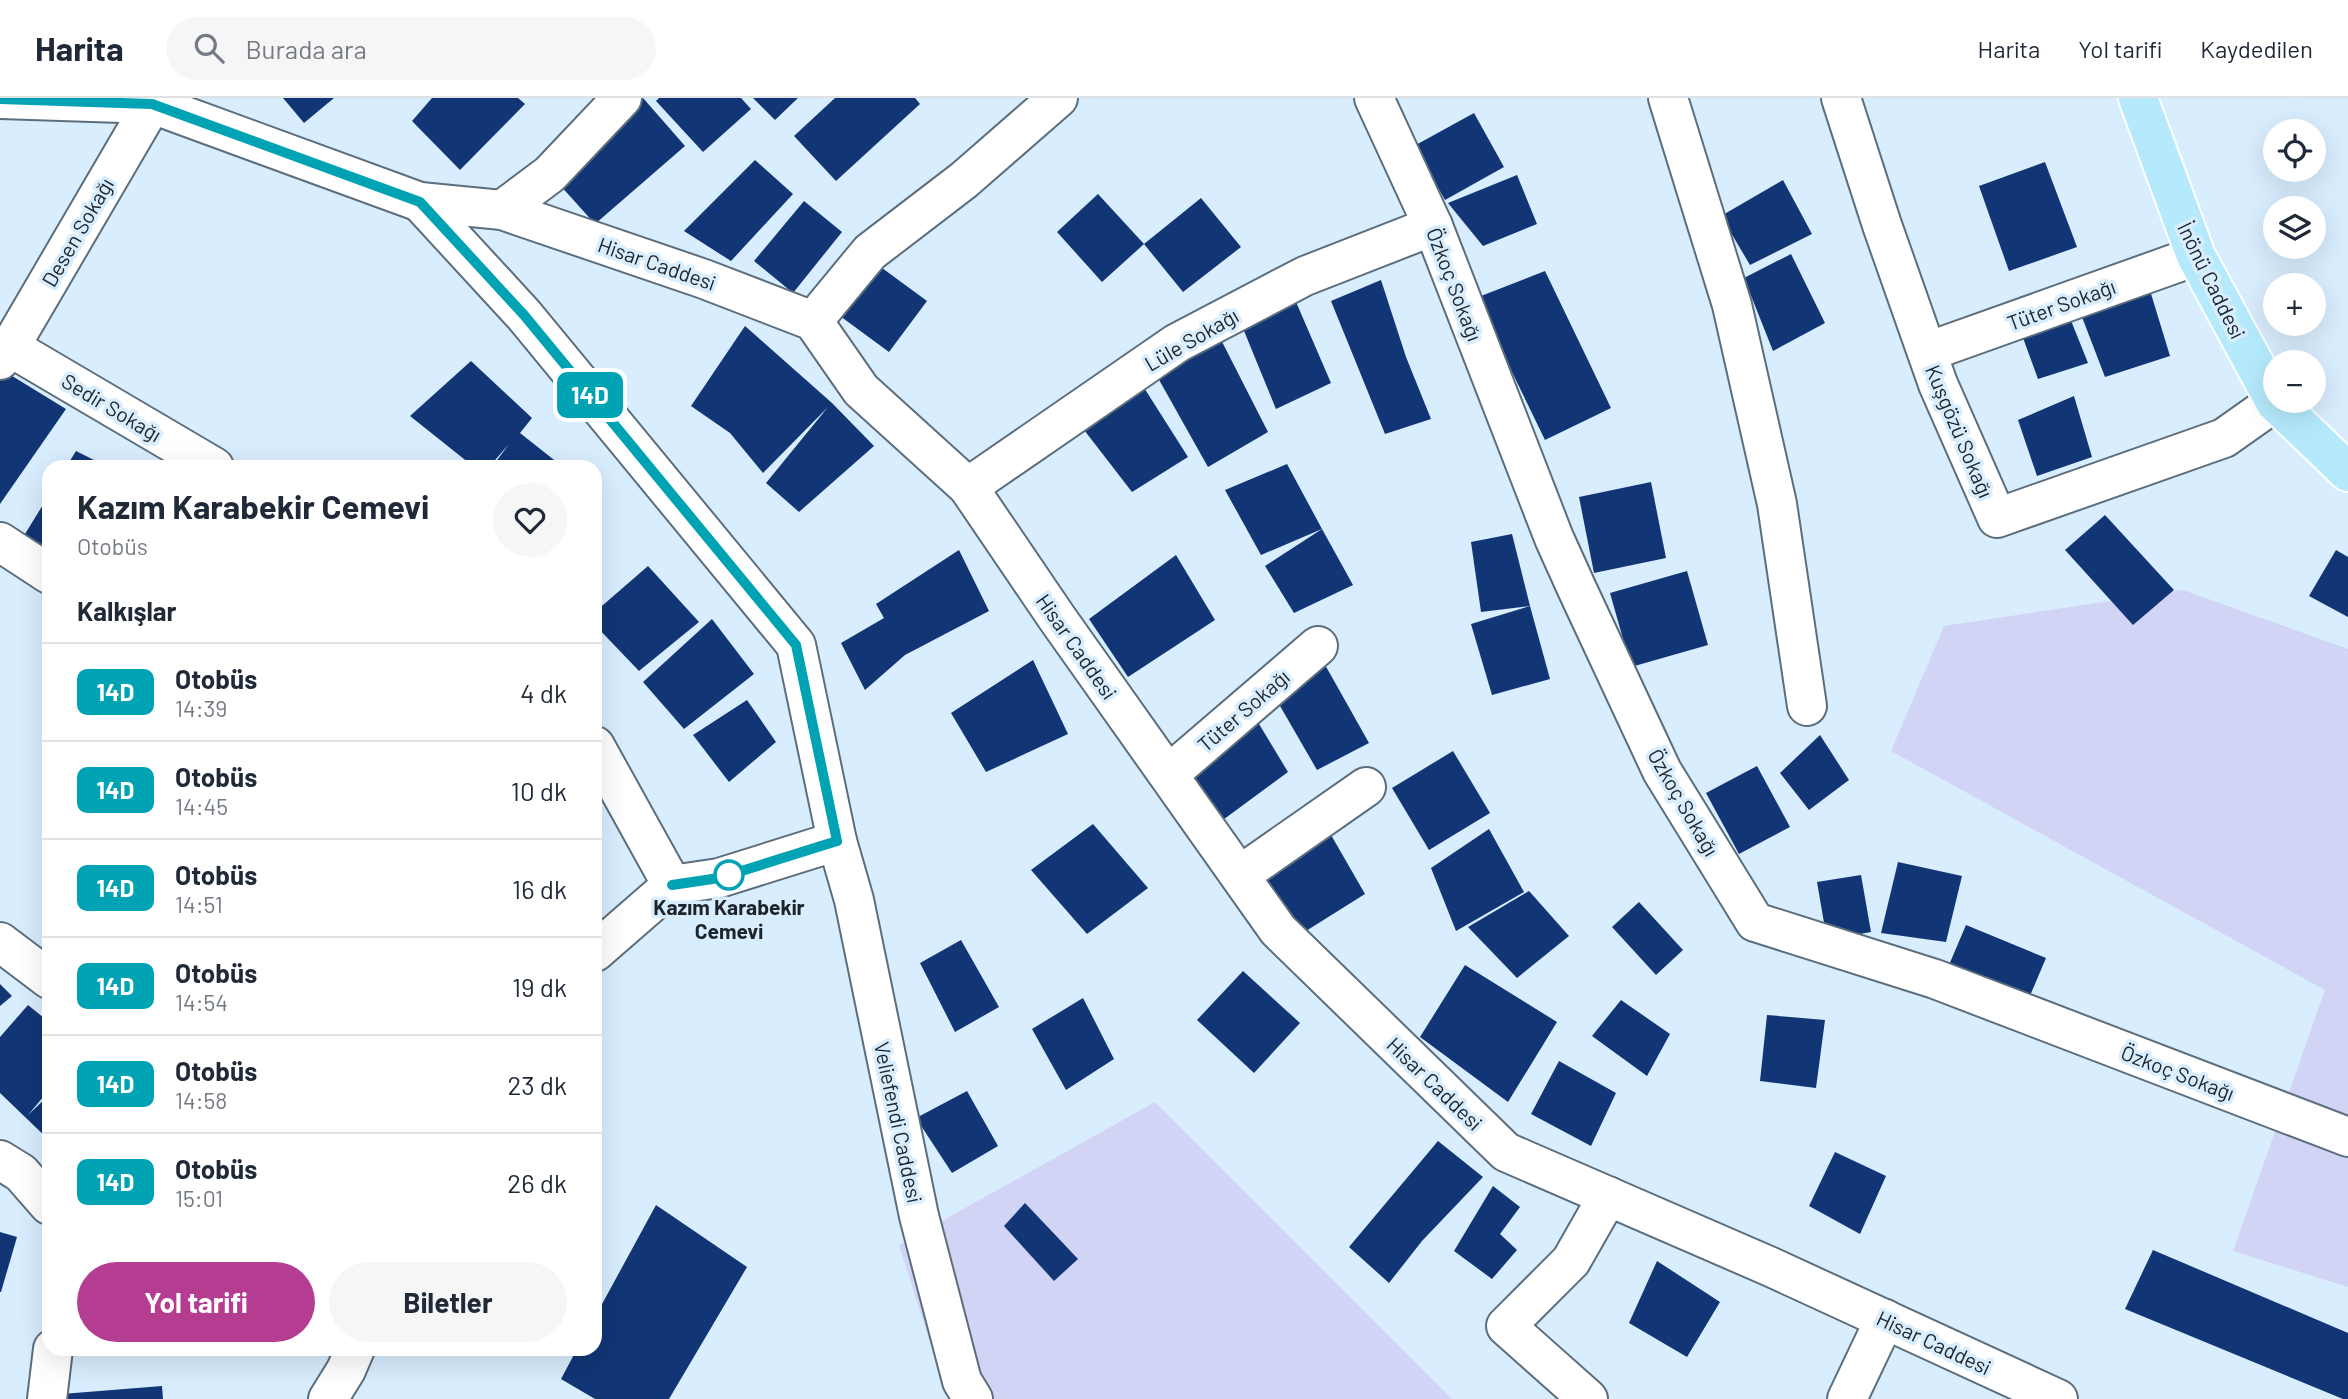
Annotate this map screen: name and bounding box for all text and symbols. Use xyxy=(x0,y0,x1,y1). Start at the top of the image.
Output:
search box xyxy=(166,17,656,80)
text: Harita xyxy=(35,28,124,68)
icon: search xyxy=(190,29,228,67)
text: Burada ara xyxy=(246,33,367,64)
text: Harita xyxy=(1977,34,2040,63)
text: Yol tarifi xyxy=(2078,34,2162,63)
text: Kaydedilen xyxy=(2200,34,2313,63)
map controls xyxy=(2263,119,2326,413)
button: locate xyxy=(2263,119,2326,182)
street label: Desen Sokağı xyxy=(36,173,118,291)
button: layers xyxy=(2263,196,2326,259)
street label: İnönü Caddesi xyxy=(2173,218,2251,342)
street label: Özkoç Sokağı xyxy=(1422,224,1488,344)
street label: Hisar Caddesi xyxy=(595,231,719,295)
street label: Tüter Sokağı xyxy=(2004,273,2118,335)
button: + xyxy=(2263,273,2326,336)
street label: Lüle Sokağı xyxy=(1140,302,1242,376)
button: − xyxy=(2263,350,2326,413)
street label: Kuşgözü Sokağı xyxy=(1921,361,1999,501)
street label: Sedir Sokağı xyxy=(58,368,166,446)
line badge: 14D xyxy=(550,372,630,418)
text: 14D xyxy=(571,380,609,409)
button: heart xyxy=(493,483,567,557)
text: Kazım Karabekir Cemevi xyxy=(77,486,429,526)
text: Otobüs xyxy=(77,532,148,560)
street label: Hisar Caddesi xyxy=(1032,589,1122,703)
text: Kalkışlar xyxy=(77,595,177,626)
text: Otobüs xyxy=(175,663,257,694)
street label: Tüter Sokağı xyxy=(1192,663,1294,757)
text: 14D xyxy=(97,677,134,706)
text: 4 dk xyxy=(520,677,567,708)
text: 14:39 xyxy=(175,694,227,722)
street label: Özkoç Sokağı xyxy=(1643,744,1725,860)
text: Otobüs xyxy=(175,761,257,792)
text: 14D xyxy=(97,775,134,804)
text: 10 dk xyxy=(511,775,567,806)
text: 14:45 xyxy=(175,792,228,820)
text: Otobüs xyxy=(175,859,257,890)
marker: Kazım Karabekir Cemevi xyxy=(714,860,744,890)
text: 14D xyxy=(97,873,134,902)
text: 16 dk xyxy=(512,873,567,904)
text: 14:51 xyxy=(175,890,223,918)
place label: Kazım Karabekir Cemevi xyxy=(653,894,805,943)
text: Otobüs xyxy=(175,957,257,988)
text: 14D xyxy=(97,971,134,1000)
text: 19 dk xyxy=(512,971,567,1002)
text: 14:54 xyxy=(175,988,228,1016)
street label: Hisar Caddesi xyxy=(1382,1031,1488,1135)
street label: Veliefendi Caddesi xyxy=(870,1039,928,1205)
street label: Özkoç Sokağı xyxy=(2118,1039,2238,1105)
text: Otobüs xyxy=(175,1055,257,1086)
text: 14D xyxy=(97,1069,134,1098)
text: 23 dk xyxy=(507,1069,567,1100)
text: 14:58 xyxy=(175,1086,227,1114)
text: Otobüs xyxy=(175,1153,257,1184)
text: 14D xyxy=(97,1167,134,1196)
text: 26 dk xyxy=(507,1167,567,1198)
text: 15:01 xyxy=(175,1184,223,1212)
button: Yol tarifi xyxy=(77,1262,315,1342)
button: Biletler xyxy=(329,1262,567,1342)
street label: Hisar Caddesi xyxy=(1873,1305,1995,1379)

